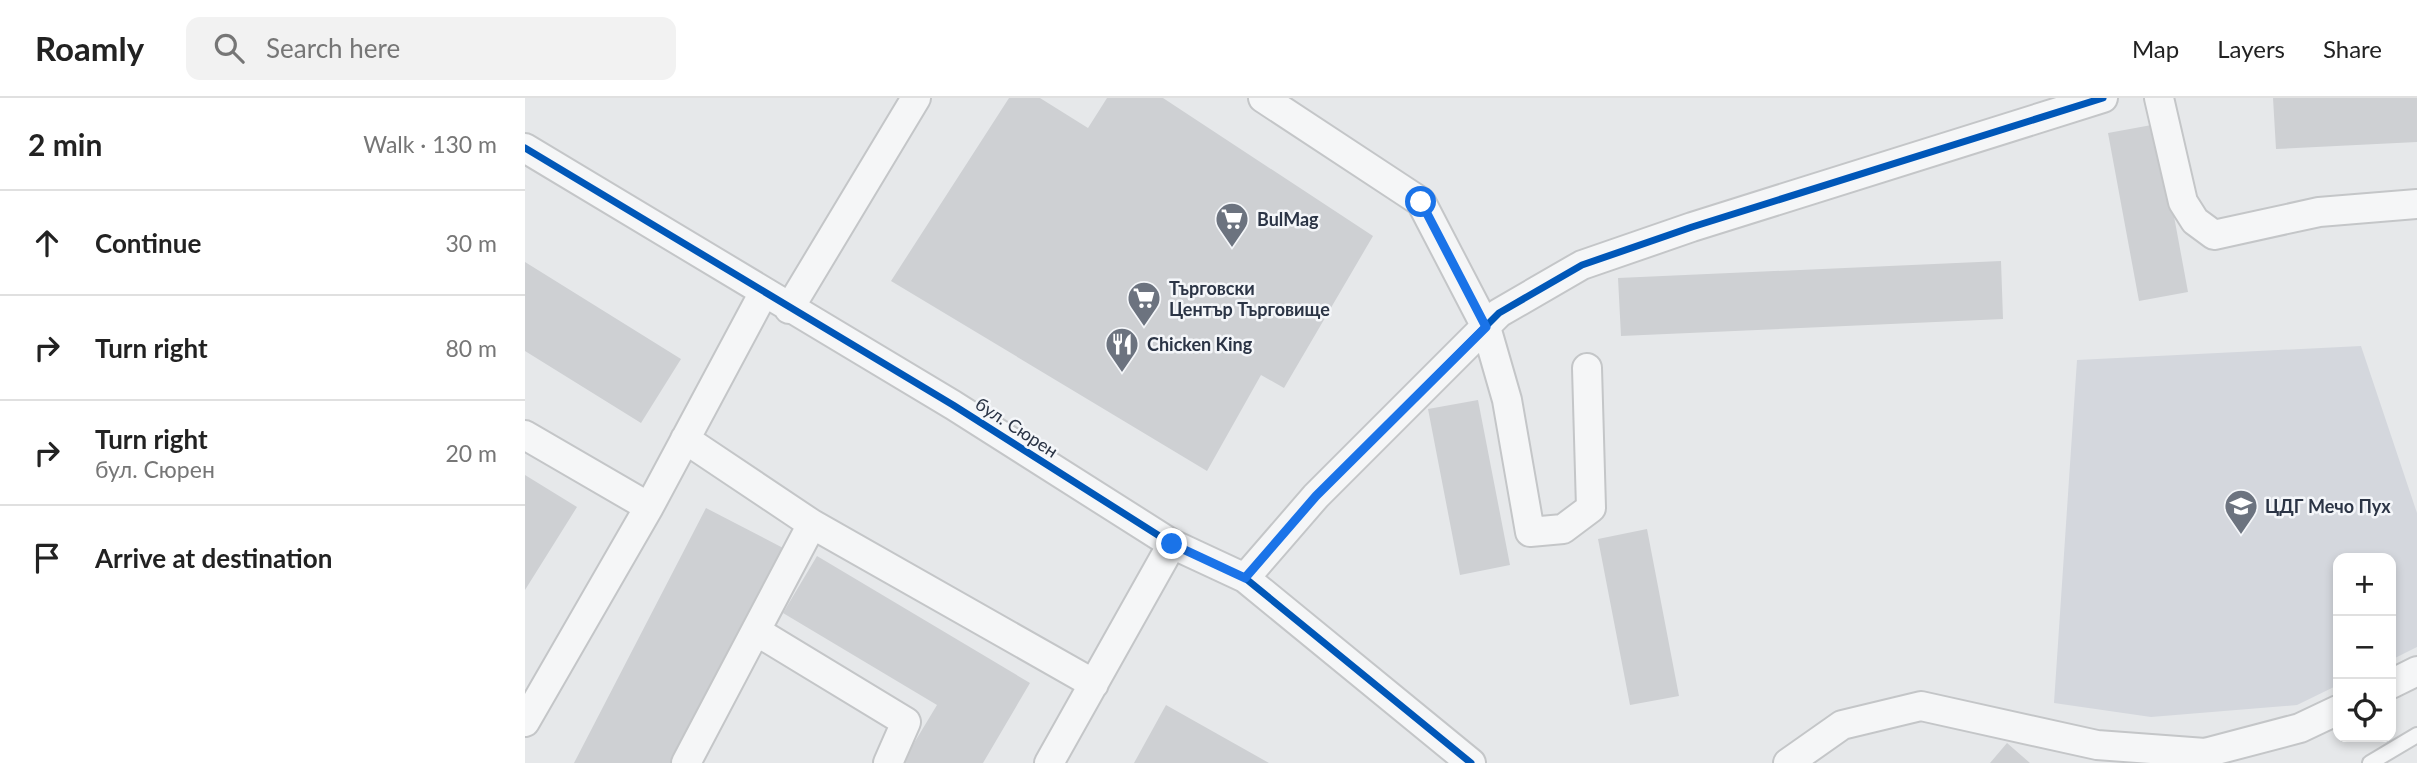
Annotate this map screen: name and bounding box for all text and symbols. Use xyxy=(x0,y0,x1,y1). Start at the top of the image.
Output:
search box xyxy=(186,17,676,80)
text: Roamly xyxy=(35,28,144,68)
icon: search xyxy=(210,29,248,67)
text: Search here xyxy=(266,32,400,64)
text: Map xyxy=(2132,34,2179,63)
text: Layers xyxy=(2217,34,2285,63)
text: Share xyxy=(2323,34,2382,63)
text: 2 min xyxy=(28,126,102,162)
text: Walk · 130 m xyxy=(363,130,497,158)
route start xyxy=(1405,186,1436,217)
supermarket icon: BulMag xyxy=(1213,200,1251,249)
place label: BulMag xyxy=(1257,208,1319,230)
icon: ahead xyxy=(28,224,66,262)
text: Continue xyxy=(95,227,201,259)
text: 30 m xyxy=(446,229,497,257)
place label: Търговски Център Търговище xyxy=(1169,277,1330,320)
supermarket icon: Търговски Център Търговище xyxy=(1125,279,1163,328)
restaurant icon: Chicken King xyxy=(1103,325,1141,374)
icon: right xyxy=(28,329,66,367)
text: Turn right xyxy=(95,332,208,364)
place label: Chicken King xyxy=(1147,333,1253,355)
text: 80 m xyxy=(446,334,497,362)
street label: бул. Сюрен xyxy=(972,392,1062,462)
text: Turn right xyxy=(95,423,208,455)
icon: right xyxy=(28,434,66,472)
text: 20 m xyxy=(446,439,497,467)
text: бул. Сюрен xyxy=(95,455,215,483)
school or university icon: ЦДГ Мечо Пух xyxy=(2222,487,2260,536)
place label: ЦДГ Мечо Пух xyxy=(2265,495,2391,517)
route end xyxy=(1156,528,1187,559)
icon: arrive xyxy=(28,539,66,577)
text: Arrive at destination xyxy=(95,542,332,574)
map controls xyxy=(2333,553,2396,742)
button: + xyxy=(2333,553,2396,616)
button: − xyxy=(2333,616,2396,679)
button: locate xyxy=(2333,679,2396,742)

